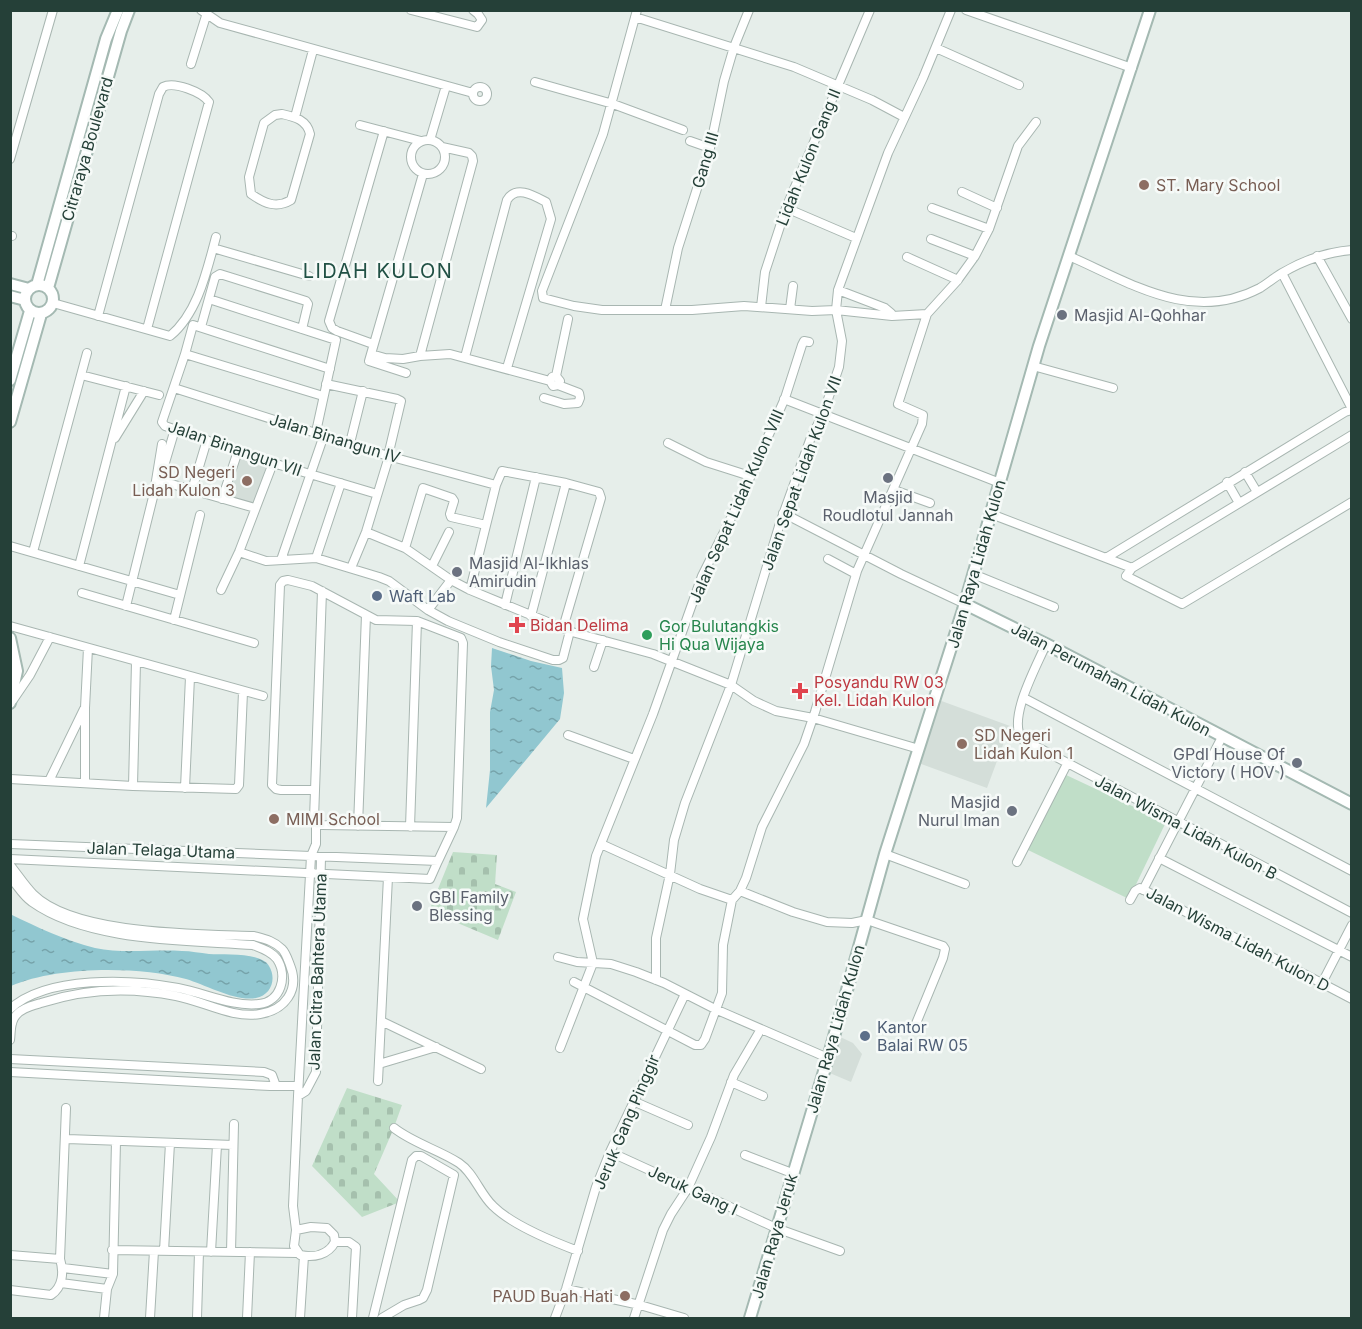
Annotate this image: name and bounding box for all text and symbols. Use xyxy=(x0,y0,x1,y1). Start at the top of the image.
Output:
street label: Citraraya Boulevard xyxy=(57,75,117,223)
street label: Lidah Kulon Gang II xyxy=(771,86,845,228)
street label: Gang III xyxy=(687,130,723,190)
place label: ST. Mary School xyxy=(1156,175,1280,195)
marker: ST. Mary School xyxy=(1137,178,1151,192)
district label: LIDAH KULON xyxy=(303,259,453,283)
place label: Masjid Al-Qohhar xyxy=(1074,305,1206,325)
marker: Masjid Al-Qohhar xyxy=(1055,308,1069,322)
street label: Jalan Sepat Lidah Kulon VII xyxy=(756,373,846,573)
street label: Jalan Sepat Lidah Kulon VIII xyxy=(684,406,788,606)
street label: Jalan Binangun IV xyxy=(267,409,403,467)
street label: Jalan Binangun VII xyxy=(166,416,304,480)
place label: SD Negeri Lidah Kulon 3 xyxy=(132,462,235,500)
marker: Masjid Roudlotul Jannah xyxy=(881,471,895,485)
marker: SD Negeri Lidah Kulon 3 xyxy=(240,474,254,488)
street label: Jalan Raya Lidah Kulon xyxy=(942,477,1010,651)
place label: Masjid Roudlotul Jannah xyxy=(823,487,953,525)
place label: Masjid Al-Ikhlas Amirudin xyxy=(469,553,589,591)
marker: Masjid Al-Ikhlas Amirudin xyxy=(450,565,464,579)
place label: Waft Lab xyxy=(389,586,456,606)
marker: Waft Lab xyxy=(370,589,384,603)
place label: Bidan Delima xyxy=(530,615,629,635)
marker: Bidan Delima xyxy=(508,616,526,634)
place label: Gor Bulutangkis Hi Qua Wijaya xyxy=(659,616,779,654)
street label: Jalan Perumahan Lidah Kulon xyxy=(1008,618,1214,740)
marker: Gor Bulutangkis Hi Qua Wijaya xyxy=(640,628,654,642)
place label: Posyandu RW 03 Kel. Lidah Kulon xyxy=(814,672,944,710)
marker: Posyandu RW 03 Kel. Lidah Kulon xyxy=(791,682,809,700)
place label: SD Negeri Lidah Kulon 1 xyxy=(974,725,1073,763)
marker: SD Negeri Lidah Kulon 1 xyxy=(955,737,969,751)
place label: GPdI House Of Victory ( HOV ) xyxy=(1171,744,1285,782)
marker: GPdI House Of Victory ( HOV ) xyxy=(1290,756,1304,770)
street label: Jalan Wisma Lidah Kulon B xyxy=(1091,770,1281,884)
place label: Masjid Nurul Iman xyxy=(918,792,1000,830)
marker: Masjid Nurul Iman xyxy=(1005,804,1019,818)
place label: MIMI School xyxy=(286,809,380,829)
marker: MIMI School xyxy=(267,812,281,826)
street label: Jalan Telaga Utama xyxy=(86,837,236,863)
street label: Jalan Citra Bahtera Utama xyxy=(304,873,330,1071)
street label: Jalan Wisma Lidah Kulon D xyxy=(1143,882,1333,996)
place label: GBI Family Blessing xyxy=(429,887,509,925)
marker: GBI Family Blessing xyxy=(410,899,424,913)
street label: Jalan Raya Lidah Kulon xyxy=(801,942,869,1116)
place label: Kantor Balai RW 05 xyxy=(877,1017,968,1055)
marker: Kantor Balai RW 05 xyxy=(858,1029,872,1043)
street label: Jeruk Gang Pinggir xyxy=(588,1051,664,1193)
street label: Jeruk Gang I xyxy=(645,1161,741,1219)
street label: Jalan Raya Jeruk xyxy=(747,1171,801,1301)
place label: PAUD Buah Hati xyxy=(492,1286,613,1306)
marker: PAUD Buah Hati xyxy=(618,1289,632,1303)

